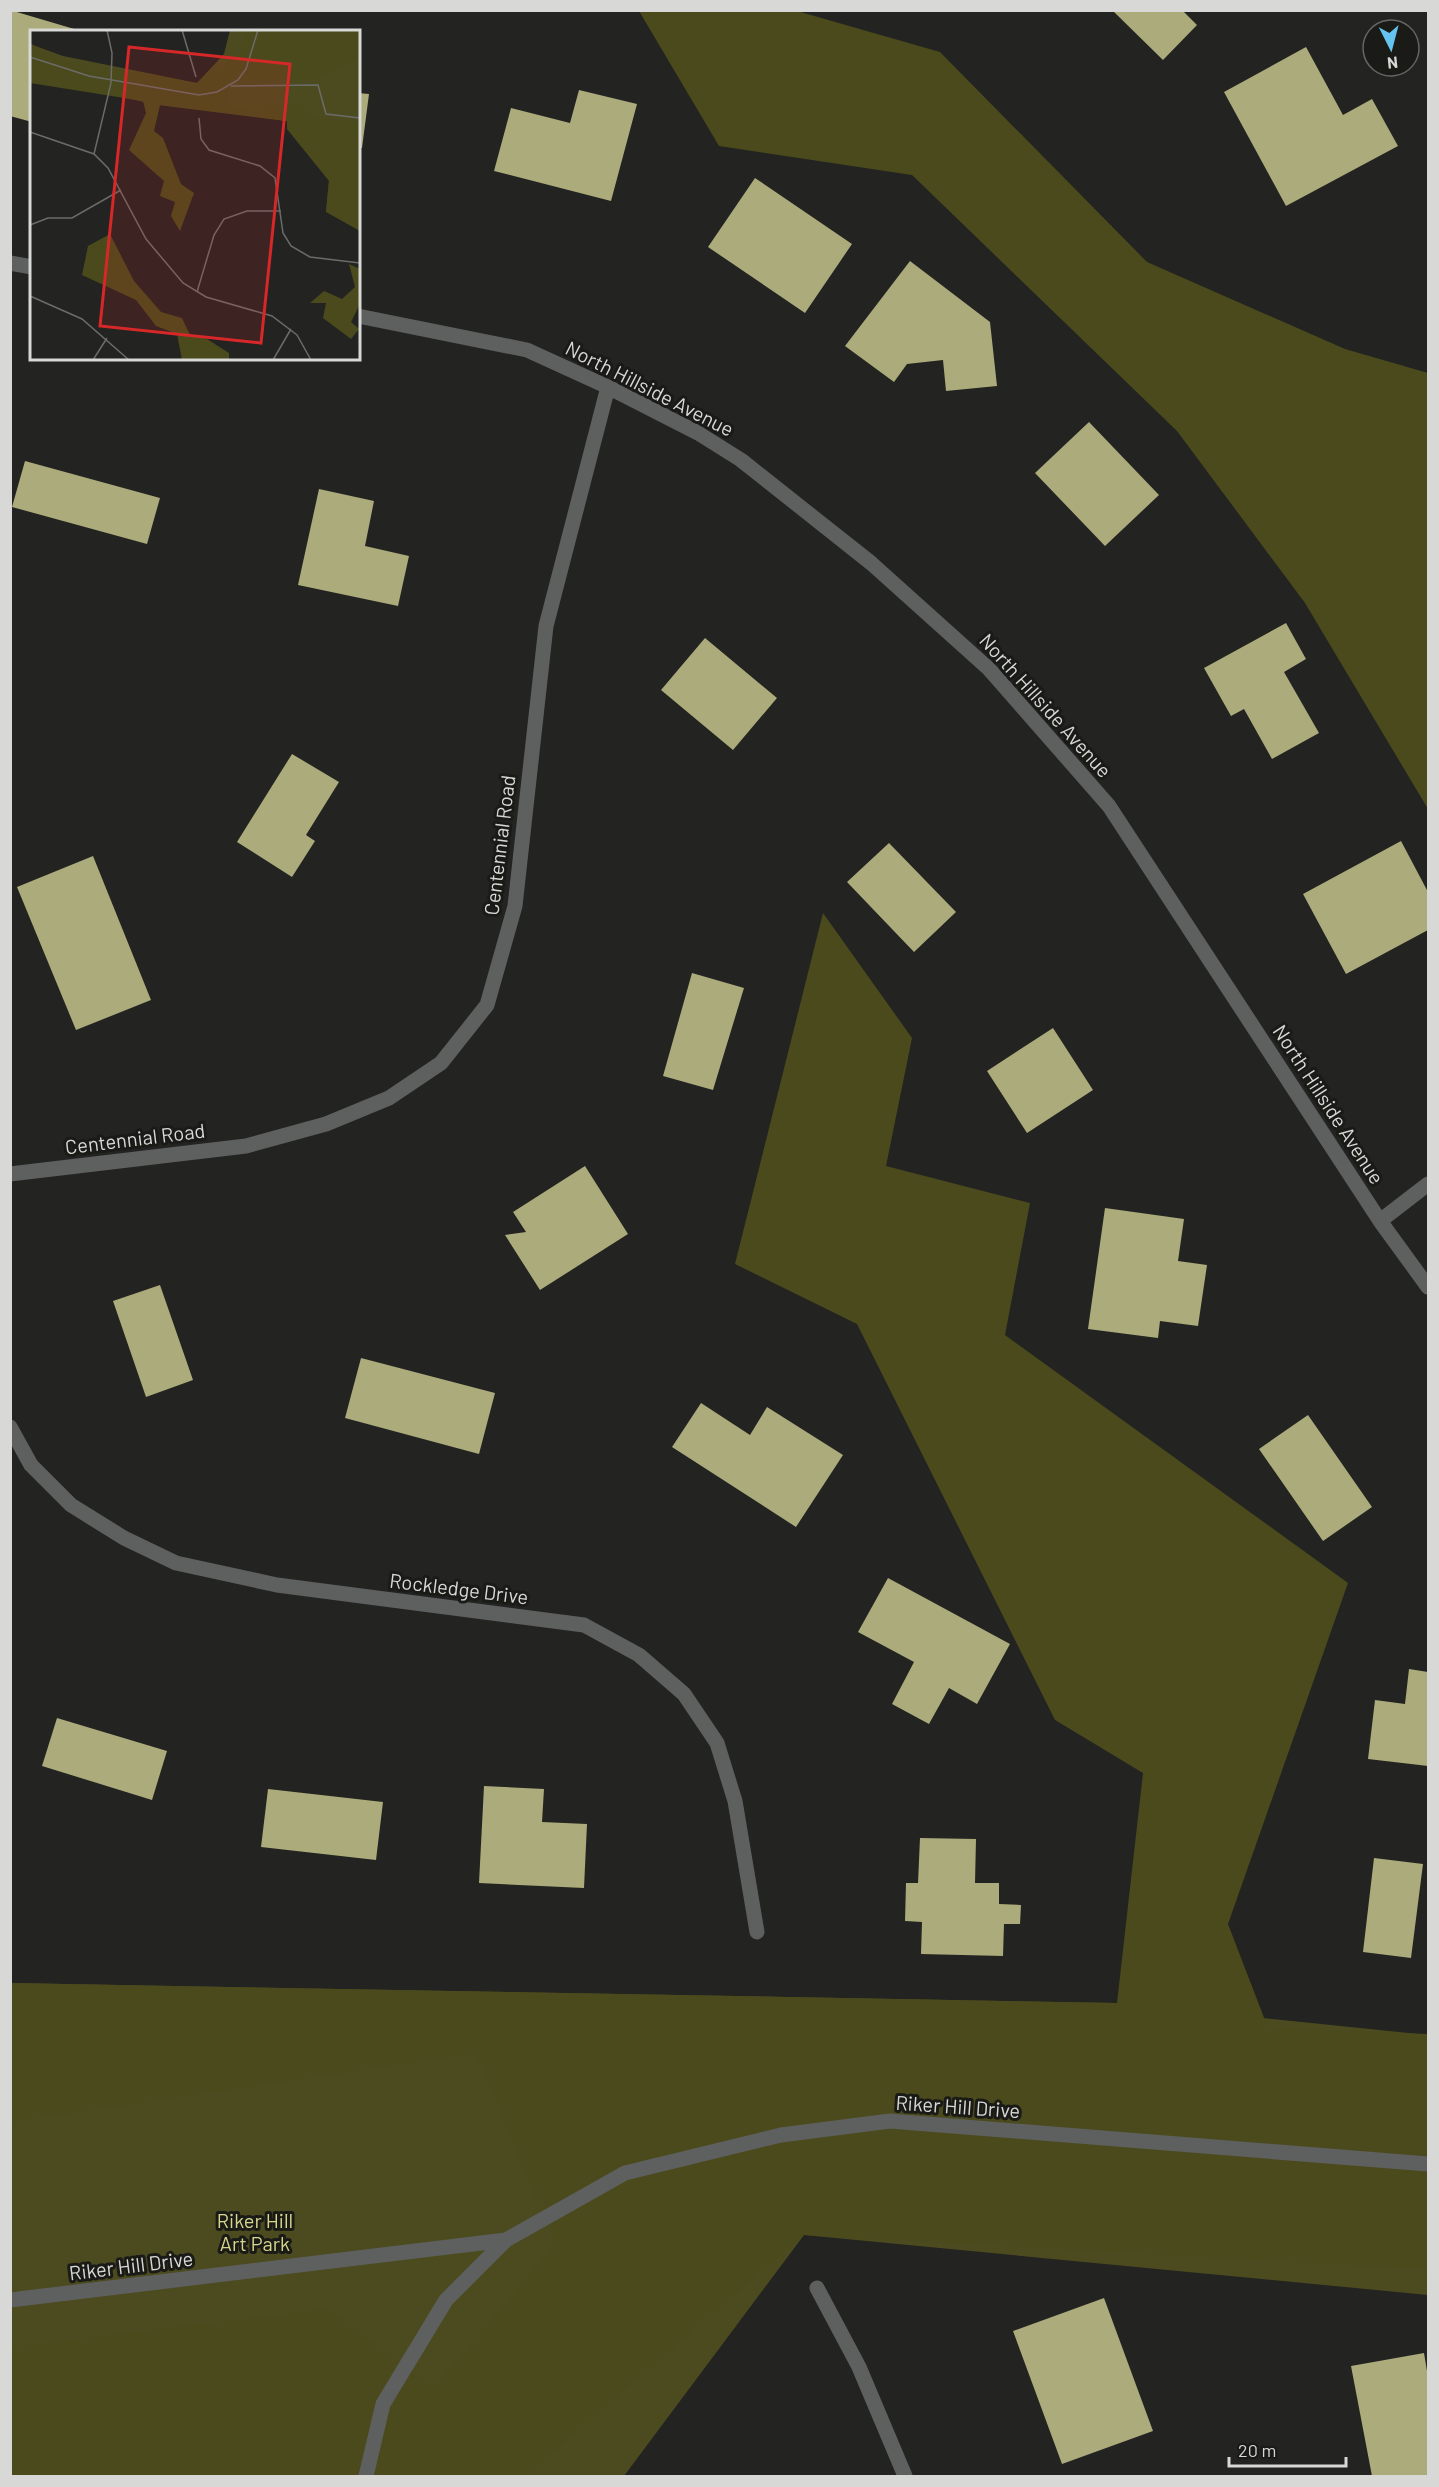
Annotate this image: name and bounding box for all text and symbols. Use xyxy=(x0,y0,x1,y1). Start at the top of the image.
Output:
north arrow xyxy=(1361,18,1421,78)
inset map xyxy=(30,30,360,360)
text: N xyxy=(1386,53,1399,73)
street label: North Hillside Avenue xyxy=(562,335,738,441)
street label: North Hillside Avenue xyxy=(975,628,1117,782)
street label: Centennial Road xyxy=(479,774,519,916)
street label: North Hillside Avenue xyxy=(1268,1020,1390,1188)
street label: Centennial Road xyxy=(64,1118,206,1158)
street label: Rockledge Drive xyxy=(388,1568,530,1608)
street label: Riker Hill Drive xyxy=(895,2090,1021,2122)
park label: Riker Hill Art Park xyxy=(217,2208,293,2255)
street label: Riker Hill Drive xyxy=(68,2245,194,2285)
scale bar xyxy=(1229,2430,1346,2468)
text: 20 m xyxy=(1238,2439,1276,2461)

